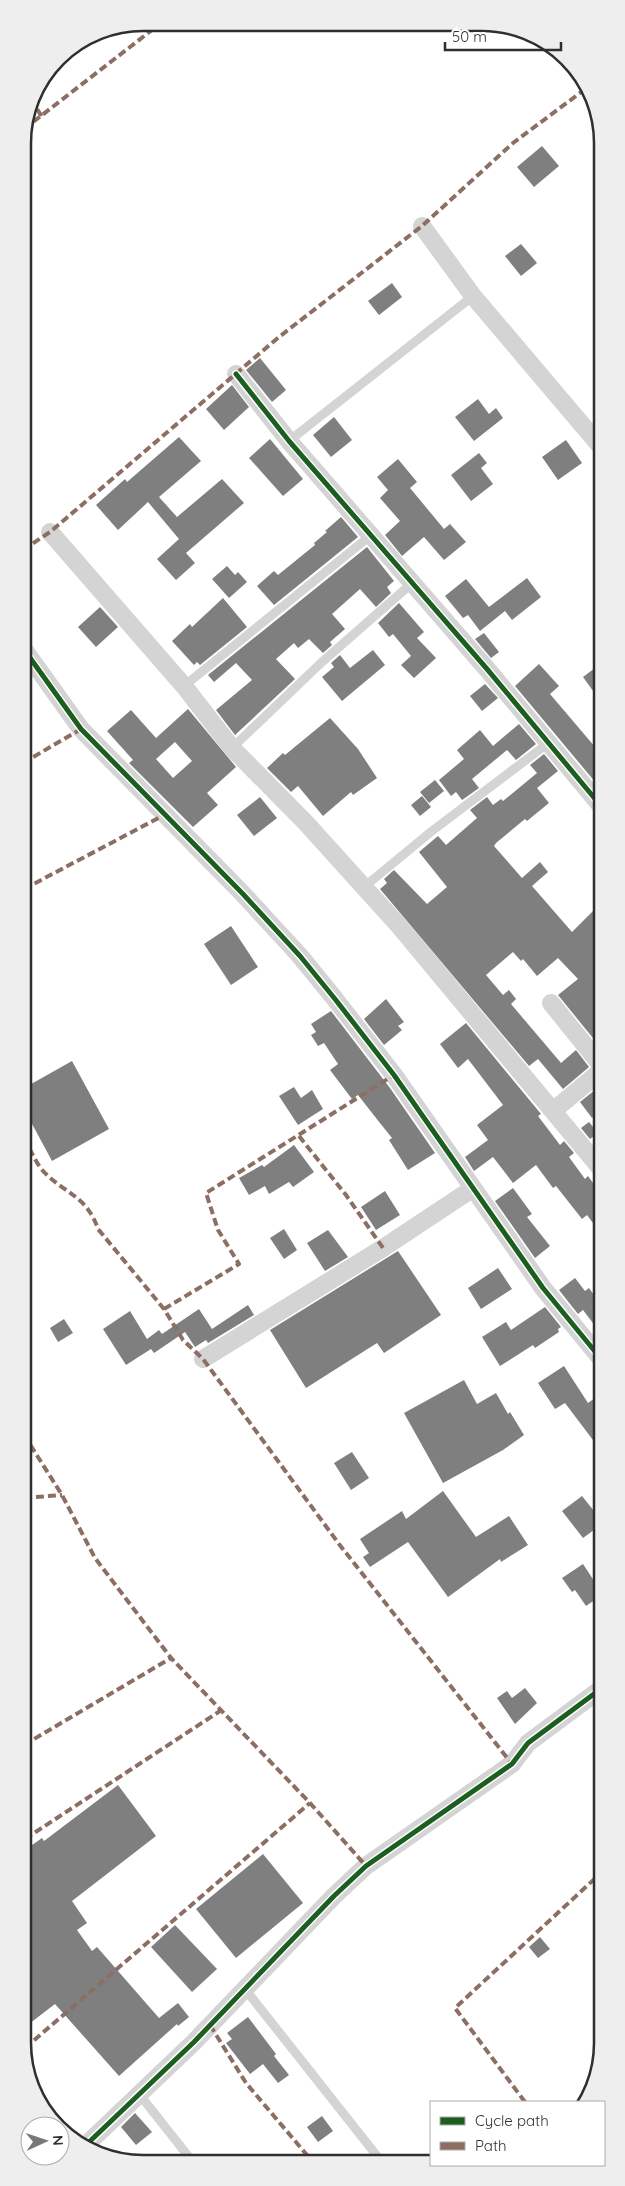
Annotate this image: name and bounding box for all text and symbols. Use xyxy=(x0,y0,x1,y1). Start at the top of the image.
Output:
scale bar xyxy=(445,20,561,52)
text: 50 m xyxy=(452,27,487,46)
legend xyxy=(430,2101,605,2166)
text: Cycle path xyxy=(475,2111,549,2130)
north arrow xyxy=(20,2116,70,2166)
text: N xyxy=(49,2135,67,2146)
text: Path xyxy=(475,2136,507,2155)

